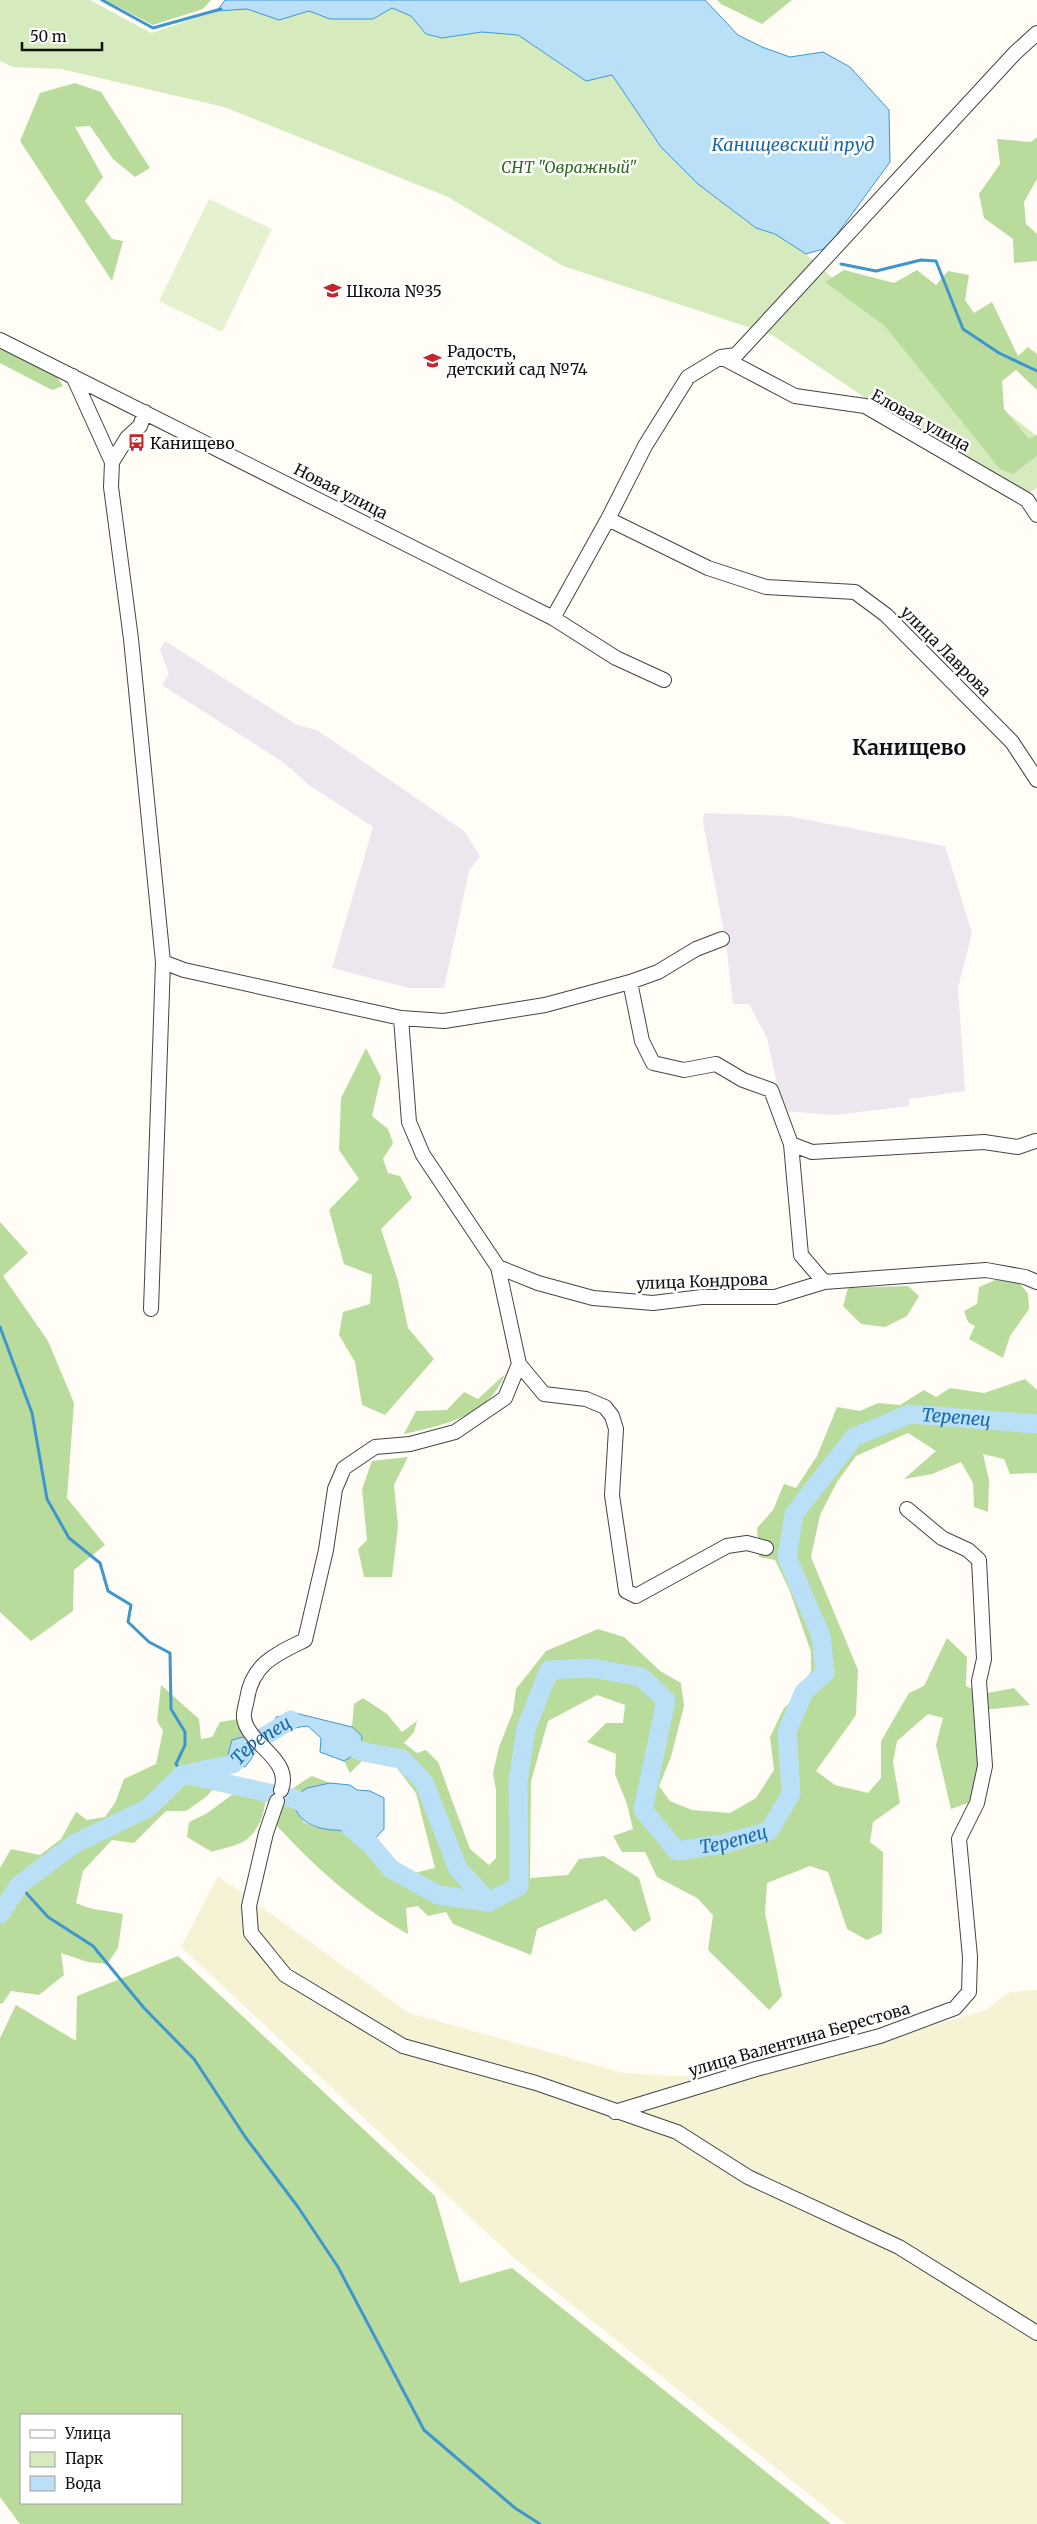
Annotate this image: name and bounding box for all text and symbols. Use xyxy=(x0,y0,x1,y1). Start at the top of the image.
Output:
scale bar xyxy=(22,20,102,52)
text: 50 m xyxy=(30,27,67,46)
water label: Канищевский пруд xyxy=(712,133,874,156)
park label: СНТ "Овражный" xyxy=(501,157,637,177)
school or university icon: Школа №35 xyxy=(322,281,342,301)
place label: Школа №35 xyxy=(346,281,442,301)
place label: Радость, детский сад №74 xyxy=(446,341,588,379)
school or university icon: Радость, детский сад №74 xyxy=(423,350,443,370)
street label: Еловая улица xyxy=(868,385,974,456)
bus stop icon: Канищево xyxy=(126,433,146,453)
place label: Канищево xyxy=(150,433,235,453)
street label: Новая улица xyxy=(291,459,392,523)
street label: улица Лаврова xyxy=(897,602,996,701)
district label: Канищево xyxy=(852,734,966,761)
street label: улица Кондрова xyxy=(636,1269,769,1293)
water label: Терепец xyxy=(921,1403,992,1431)
water label: Терепец xyxy=(226,1711,295,1770)
water label: Терепец xyxy=(698,1820,770,1858)
street label: улица Валентина Берестова xyxy=(686,1998,912,2080)
legend xyxy=(20,2414,182,2504)
text: Улица xyxy=(64,2424,111,2443)
text: Парк xyxy=(65,2449,104,2468)
text: Вода xyxy=(65,2474,101,2493)

